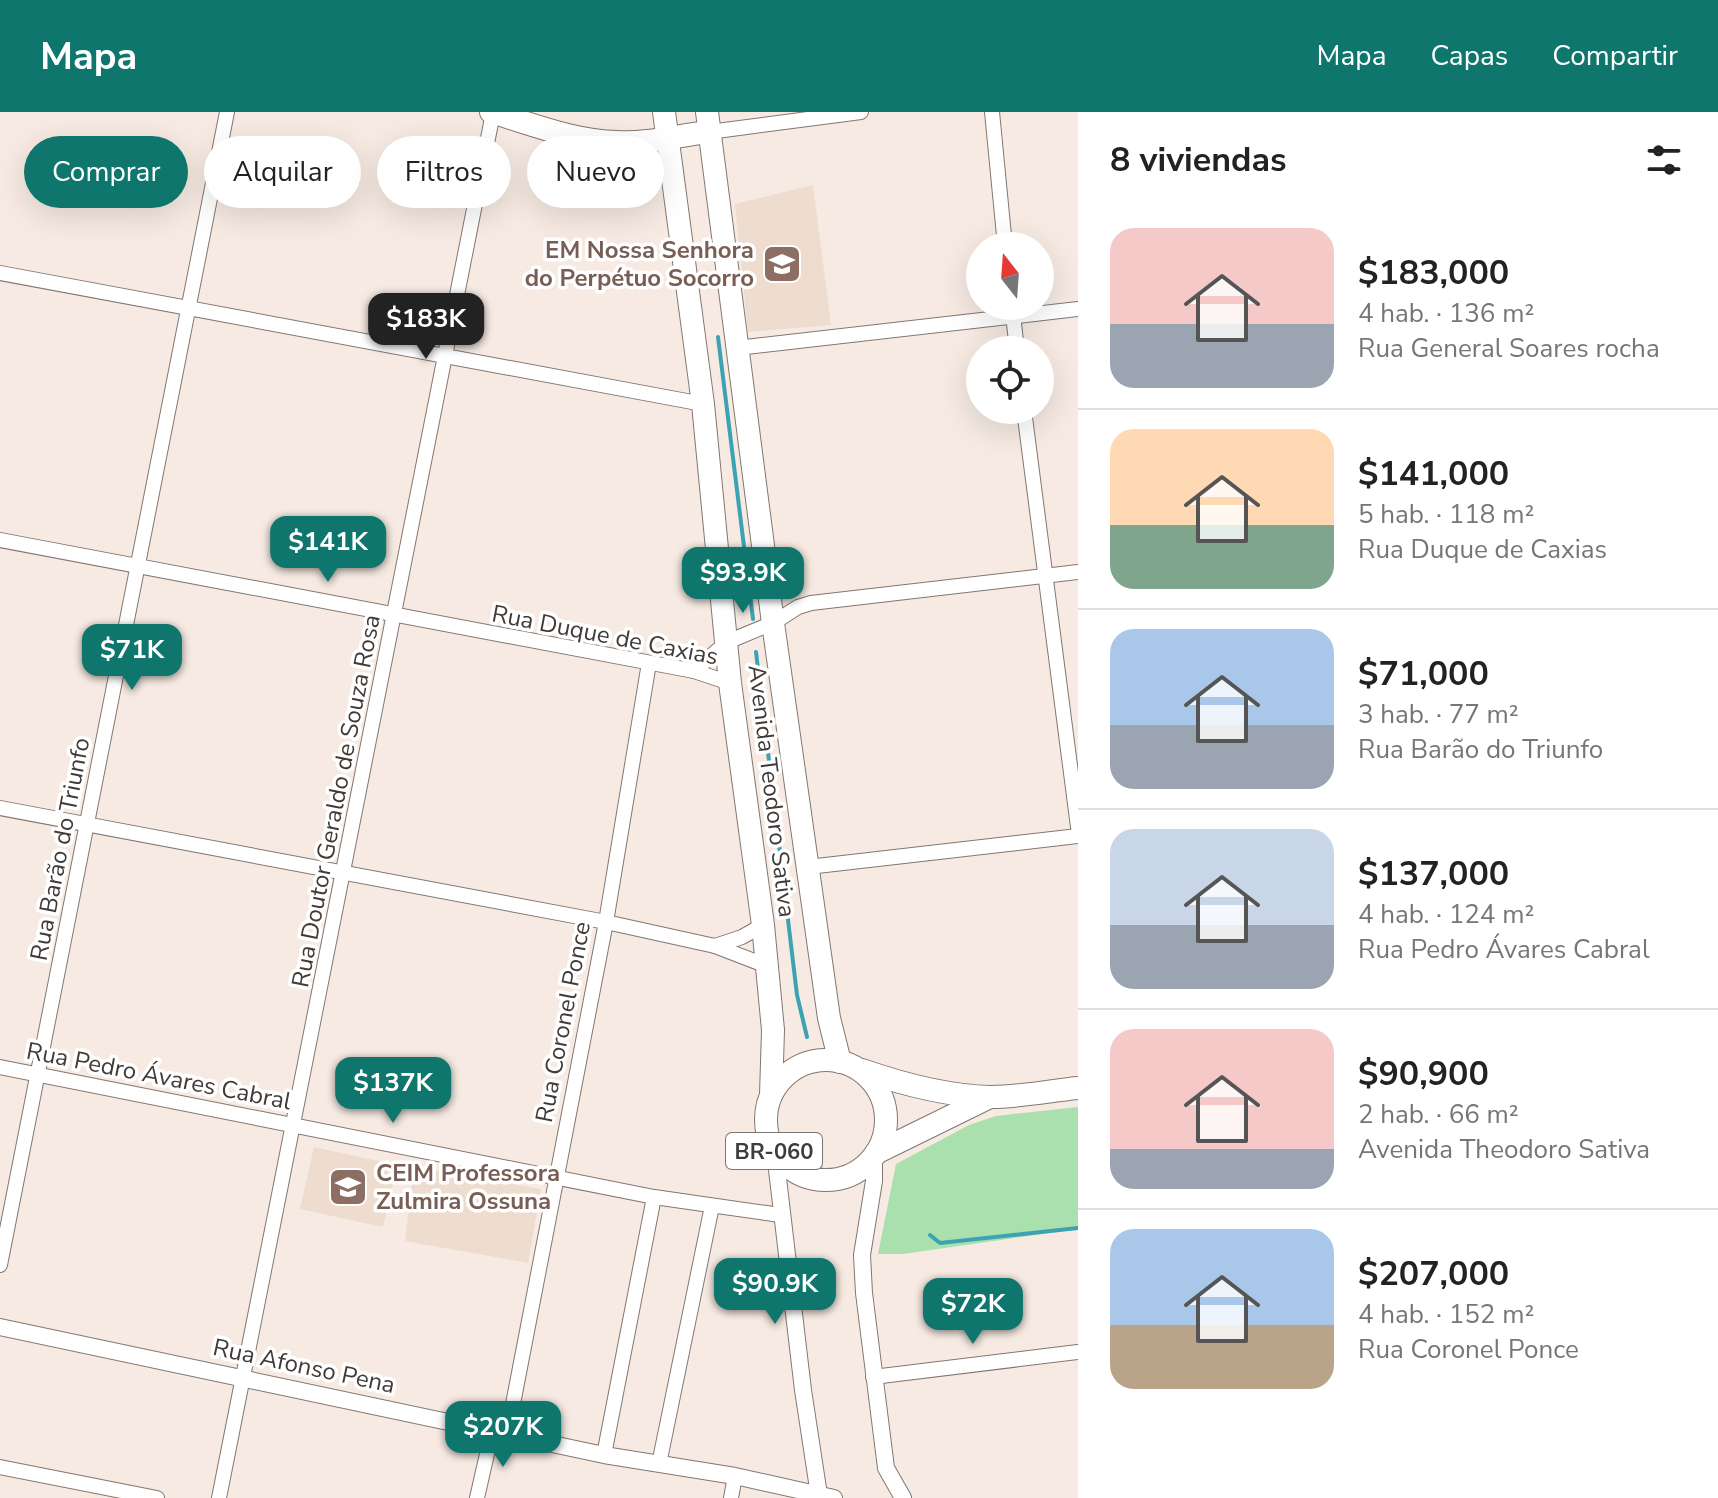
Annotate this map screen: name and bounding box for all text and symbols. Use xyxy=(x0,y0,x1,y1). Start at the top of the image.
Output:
text: Mapa xyxy=(40,31,137,82)
text: Mapa xyxy=(1317,37,1386,75)
text: Capas xyxy=(1430,37,1508,75)
text: Compartir xyxy=(1552,37,1678,75)
chip: Comprar xyxy=(24,136,188,208)
chip: Alquilar xyxy=(204,136,361,208)
chip: Filtros xyxy=(377,136,511,208)
chip: Nuevo xyxy=(527,136,664,208)
text: 8 viviendas xyxy=(1110,137,1287,183)
icon: filters xyxy=(1642,138,1686,182)
north arrow xyxy=(966,232,1054,320)
map controls xyxy=(966,232,1054,424)
place label: EM Nossa Senhora do Perpétuo Socorro xyxy=(525,234,754,294)
school or university icon: EM Nossa Senhora do Perpétuo Socorro xyxy=(761,243,803,285)
text: $183,000 xyxy=(1358,250,1509,296)
icon: home xyxy=(1174,260,1270,356)
pin: $183K xyxy=(370,293,482,361)
text: 4 hab. · 136 m² xyxy=(1358,296,1534,331)
text: $183K xyxy=(386,301,466,336)
text: Rua General Soares rocha xyxy=(1358,331,1660,366)
button: locate xyxy=(966,336,1054,424)
text: $141,000 xyxy=(1358,451,1509,497)
icon: home xyxy=(1174,461,1270,557)
text: 5 hab. · 118 m² xyxy=(1358,497,1534,532)
pin: $141K xyxy=(272,516,384,584)
text: $141K xyxy=(288,524,368,559)
text: Rua Duque de Caxias xyxy=(1358,532,1607,567)
pin: $93.9K xyxy=(678,547,808,615)
text: $93.9K xyxy=(700,555,786,590)
street label: Rua Duque de Caxias xyxy=(489,597,721,673)
street label: Rua Doutor Geraldo de Souza Rosa xyxy=(284,612,388,990)
pin: $71K xyxy=(85,624,179,692)
text: $71K xyxy=(100,632,164,667)
text: $71,000 xyxy=(1358,651,1489,697)
icon: home xyxy=(1174,661,1270,757)
street label: Avenida Teodoro Sativa xyxy=(741,663,803,919)
text: 3 hab. · 77 m² xyxy=(1358,697,1519,732)
text: Rua Barão do Triunfo xyxy=(1358,732,1603,767)
street label: Rua Barão do Triunfo xyxy=(23,735,97,963)
text: $137,000 xyxy=(1358,851,1509,897)
icon: home xyxy=(1174,861,1270,957)
text: 4 hab. · 124 m² xyxy=(1358,897,1534,932)
street label: Rua Coronel Ponce xyxy=(528,919,598,1125)
text: Rua Pedro Ávares Cabral xyxy=(1358,932,1650,967)
street label: Rua Pedro Ávares Cabral xyxy=(24,1035,294,1117)
text: $90,900 xyxy=(1358,1051,1489,1097)
pin: $137K xyxy=(337,1057,449,1125)
icon: home xyxy=(1174,1061,1270,1157)
text: $137K xyxy=(353,1065,433,1100)
text: 2 hab. · 66 m² xyxy=(1358,1097,1519,1132)
text: Avenida Theodoro Sativa xyxy=(1358,1132,1650,1167)
road number: BR-060 xyxy=(726,1133,822,1169)
place label: CEIM Professora Zulmira Ossuna xyxy=(376,1157,560,1217)
school or university icon: CEIM Professora Zulmira Ossuna xyxy=(327,1166,369,1208)
text: $207,000 xyxy=(1358,1251,1509,1297)
pin: $90.9K xyxy=(710,1258,840,1326)
icon: home xyxy=(1174,1261,1270,1357)
text: $90.9K xyxy=(732,1266,818,1301)
pin: $72K xyxy=(926,1278,1020,1346)
text: $72K xyxy=(941,1286,1005,1321)
text: 4 hab. · 152 m² xyxy=(1358,1297,1534,1332)
street label: Rua Afonso Pena xyxy=(210,1331,398,1401)
text: Rua Coronel Ponce xyxy=(1358,1332,1579,1367)
pin: $207K xyxy=(447,1401,559,1469)
text: $207K xyxy=(463,1409,543,1444)

